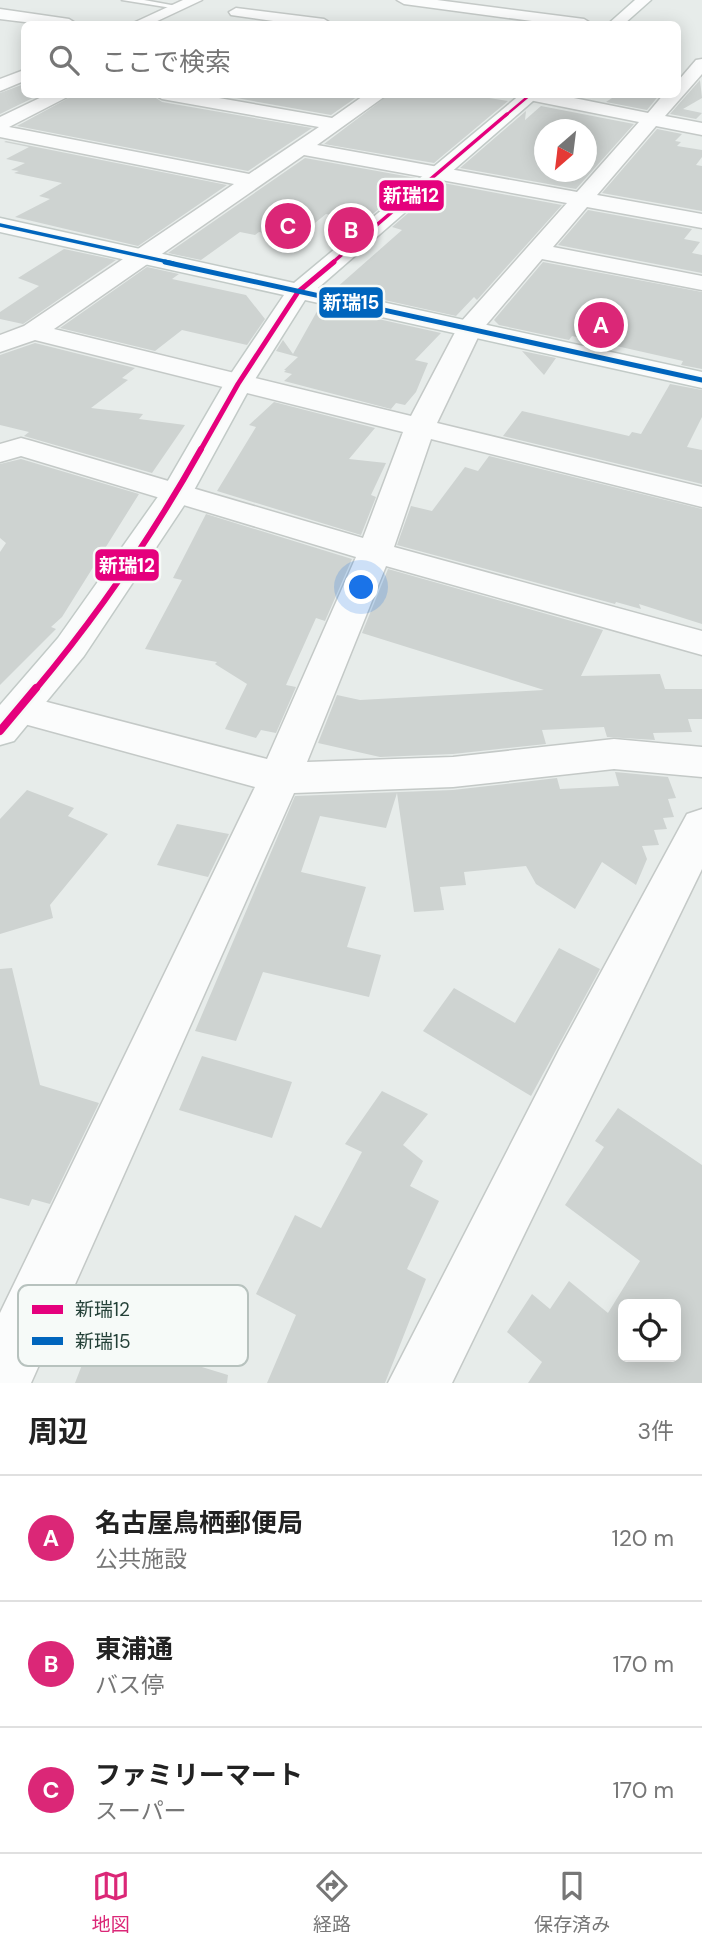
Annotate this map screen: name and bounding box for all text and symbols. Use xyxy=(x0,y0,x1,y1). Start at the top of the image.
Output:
search box xyxy=(21,21,681,98)
icon: search xyxy=(45,41,83,79)
text: ここで検索 xyxy=(101,45,231,79)
north arrow xyxy=(534,119,597,182)
line badge: 新瑞12 xyxy=(378,179,445,212)
text: 新瑞12 xyxy=(383,183,439,208)
pin: C xyxy=(265,200,311,252)
pin: B xyxy=(328,204,374,256)
line badge: 新瑞15 xyxy=(318,286,384,319)
text: 新瑞15 xyxy=(323,290,379,315)
pin: A xyxy=(578,299,624,351)
line badge: 新瑞12 xyxy=(94,548,160,582)
text: 新瑞12 xyxy=(99,553,155,578)
your location xyxy=(344,570,378,604)
legend xyxy=(18,1285,248,1366)
text: 新瑞12 xyxy=(75,1297,130,1322)
map controls xyxy=(618,1299,681,1362)
button: locate xyxy=(618,1299,681,1362)
text: 新瑞15 xyxy=(75,1329,131,1354)
text: 周辺 xyxy=(28,1412,88,1451)
text: 3件 xyxy=(637,1416,674,1446)
text: 名古屋鳥栖郵便局 xyxy=(95,1506,303,1540)
text: A xyxy=(43,1523,59,1553)
text: 120 m xyxy=(611,1523,674,1553)
text: 公共施設 xyxy=(95,1544,187,1574)
text: 東浦通 xyxy=(95,1632,173,1666)
text: B xyxy=(44,1649,58,1679)
text: 170 m xyxy=(613,1649,674,1679)
text: バス停 xyxy=(95,1670,164,1700)
text: ファミリーマート xyxy=(95,1758,303,1792)
text: C xyxy=(43,1775,59,1805)
text: 170 m xyxy=(613,1775,674,1805)
text: スーパー xyxy=(95,1796,187,1826)
tab: 地図 xyxy=(92,1867,130,1937)
tab: 経路 xyxy=(313,1867,351,1937)
tab: 保存済み xyxy=(534,1867,610,1937)

